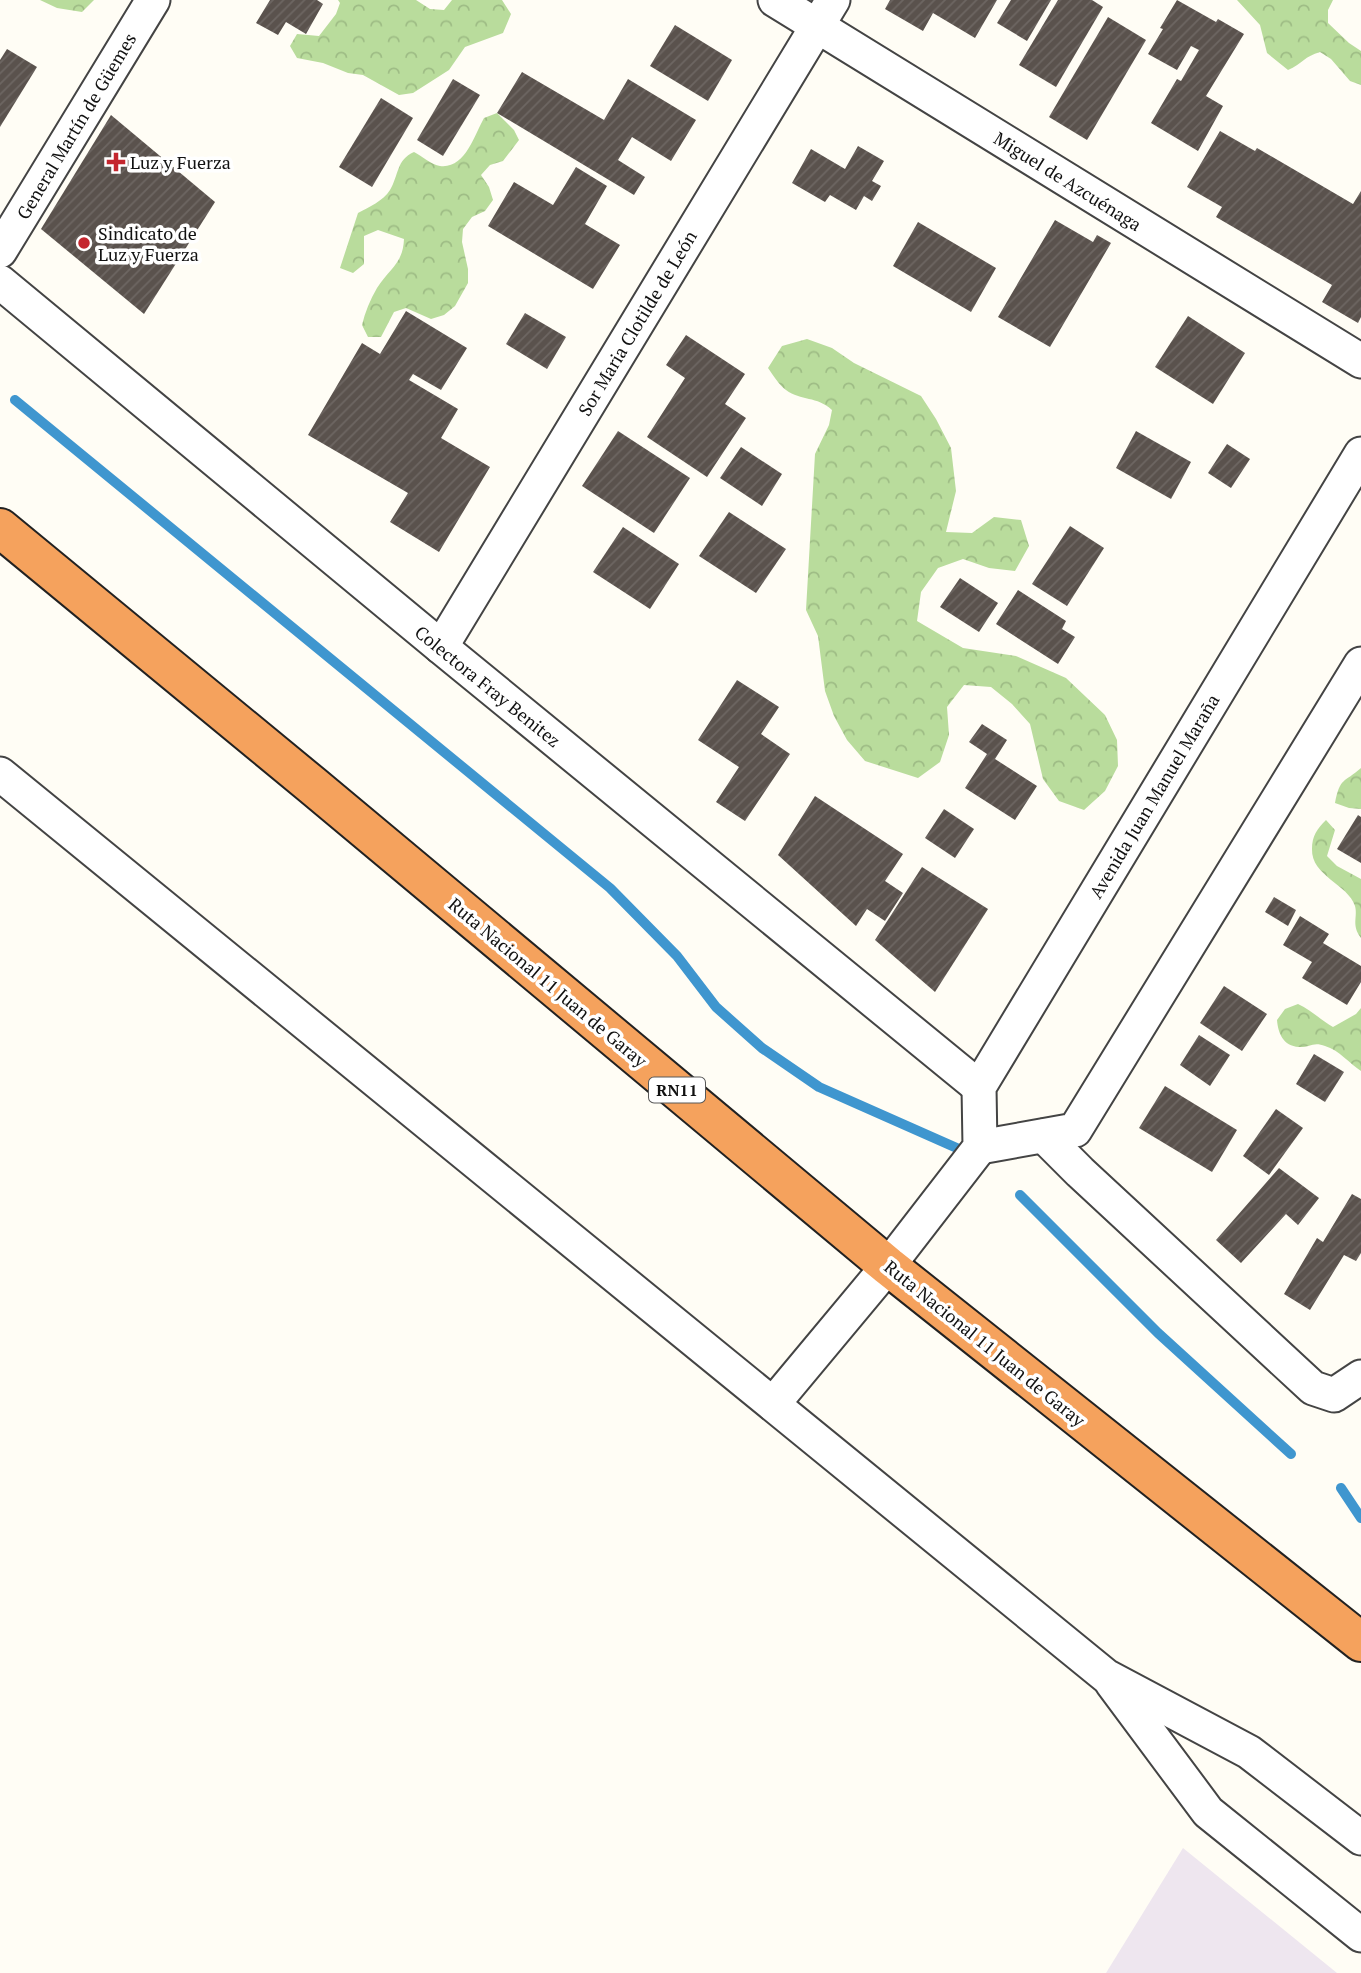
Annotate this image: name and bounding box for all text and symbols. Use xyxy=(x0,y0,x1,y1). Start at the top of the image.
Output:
street label: General Martín de Güemes xyxy=(11,28,141,224)
street label: Miguel de Azcuénaga xyxy=(990,126,1146,236)
place label: Luz y Fuerza xyxy=(130,150,231,174)
marker: Luz y Fuerza xyxy=(108,154,124,170)
place label: Sindicato de Luz y Fuerza xyxy=(98,221,199,266)
street label: Sor Maria Clotilde de León xyxy=(572,226,702,420)
marker: Sindicato de Luz y Fuerza xyxy=(76,235,92,251)
street label: Colectora Fray Benitez xyxy=(410,620,566,752)
street label: Avenida Juan Manuel Maraña xyxy=(1083,689,1225,903)
street label: Ruta Nacional 11 Juan de Garay xyxy=(444,892,653,1073)
road number: RN11 xyxy=(649,1078,705,1102)
street label: Ruta Nacional 11 Juan de Garay xyxy=(880,1254,1091,1432)

